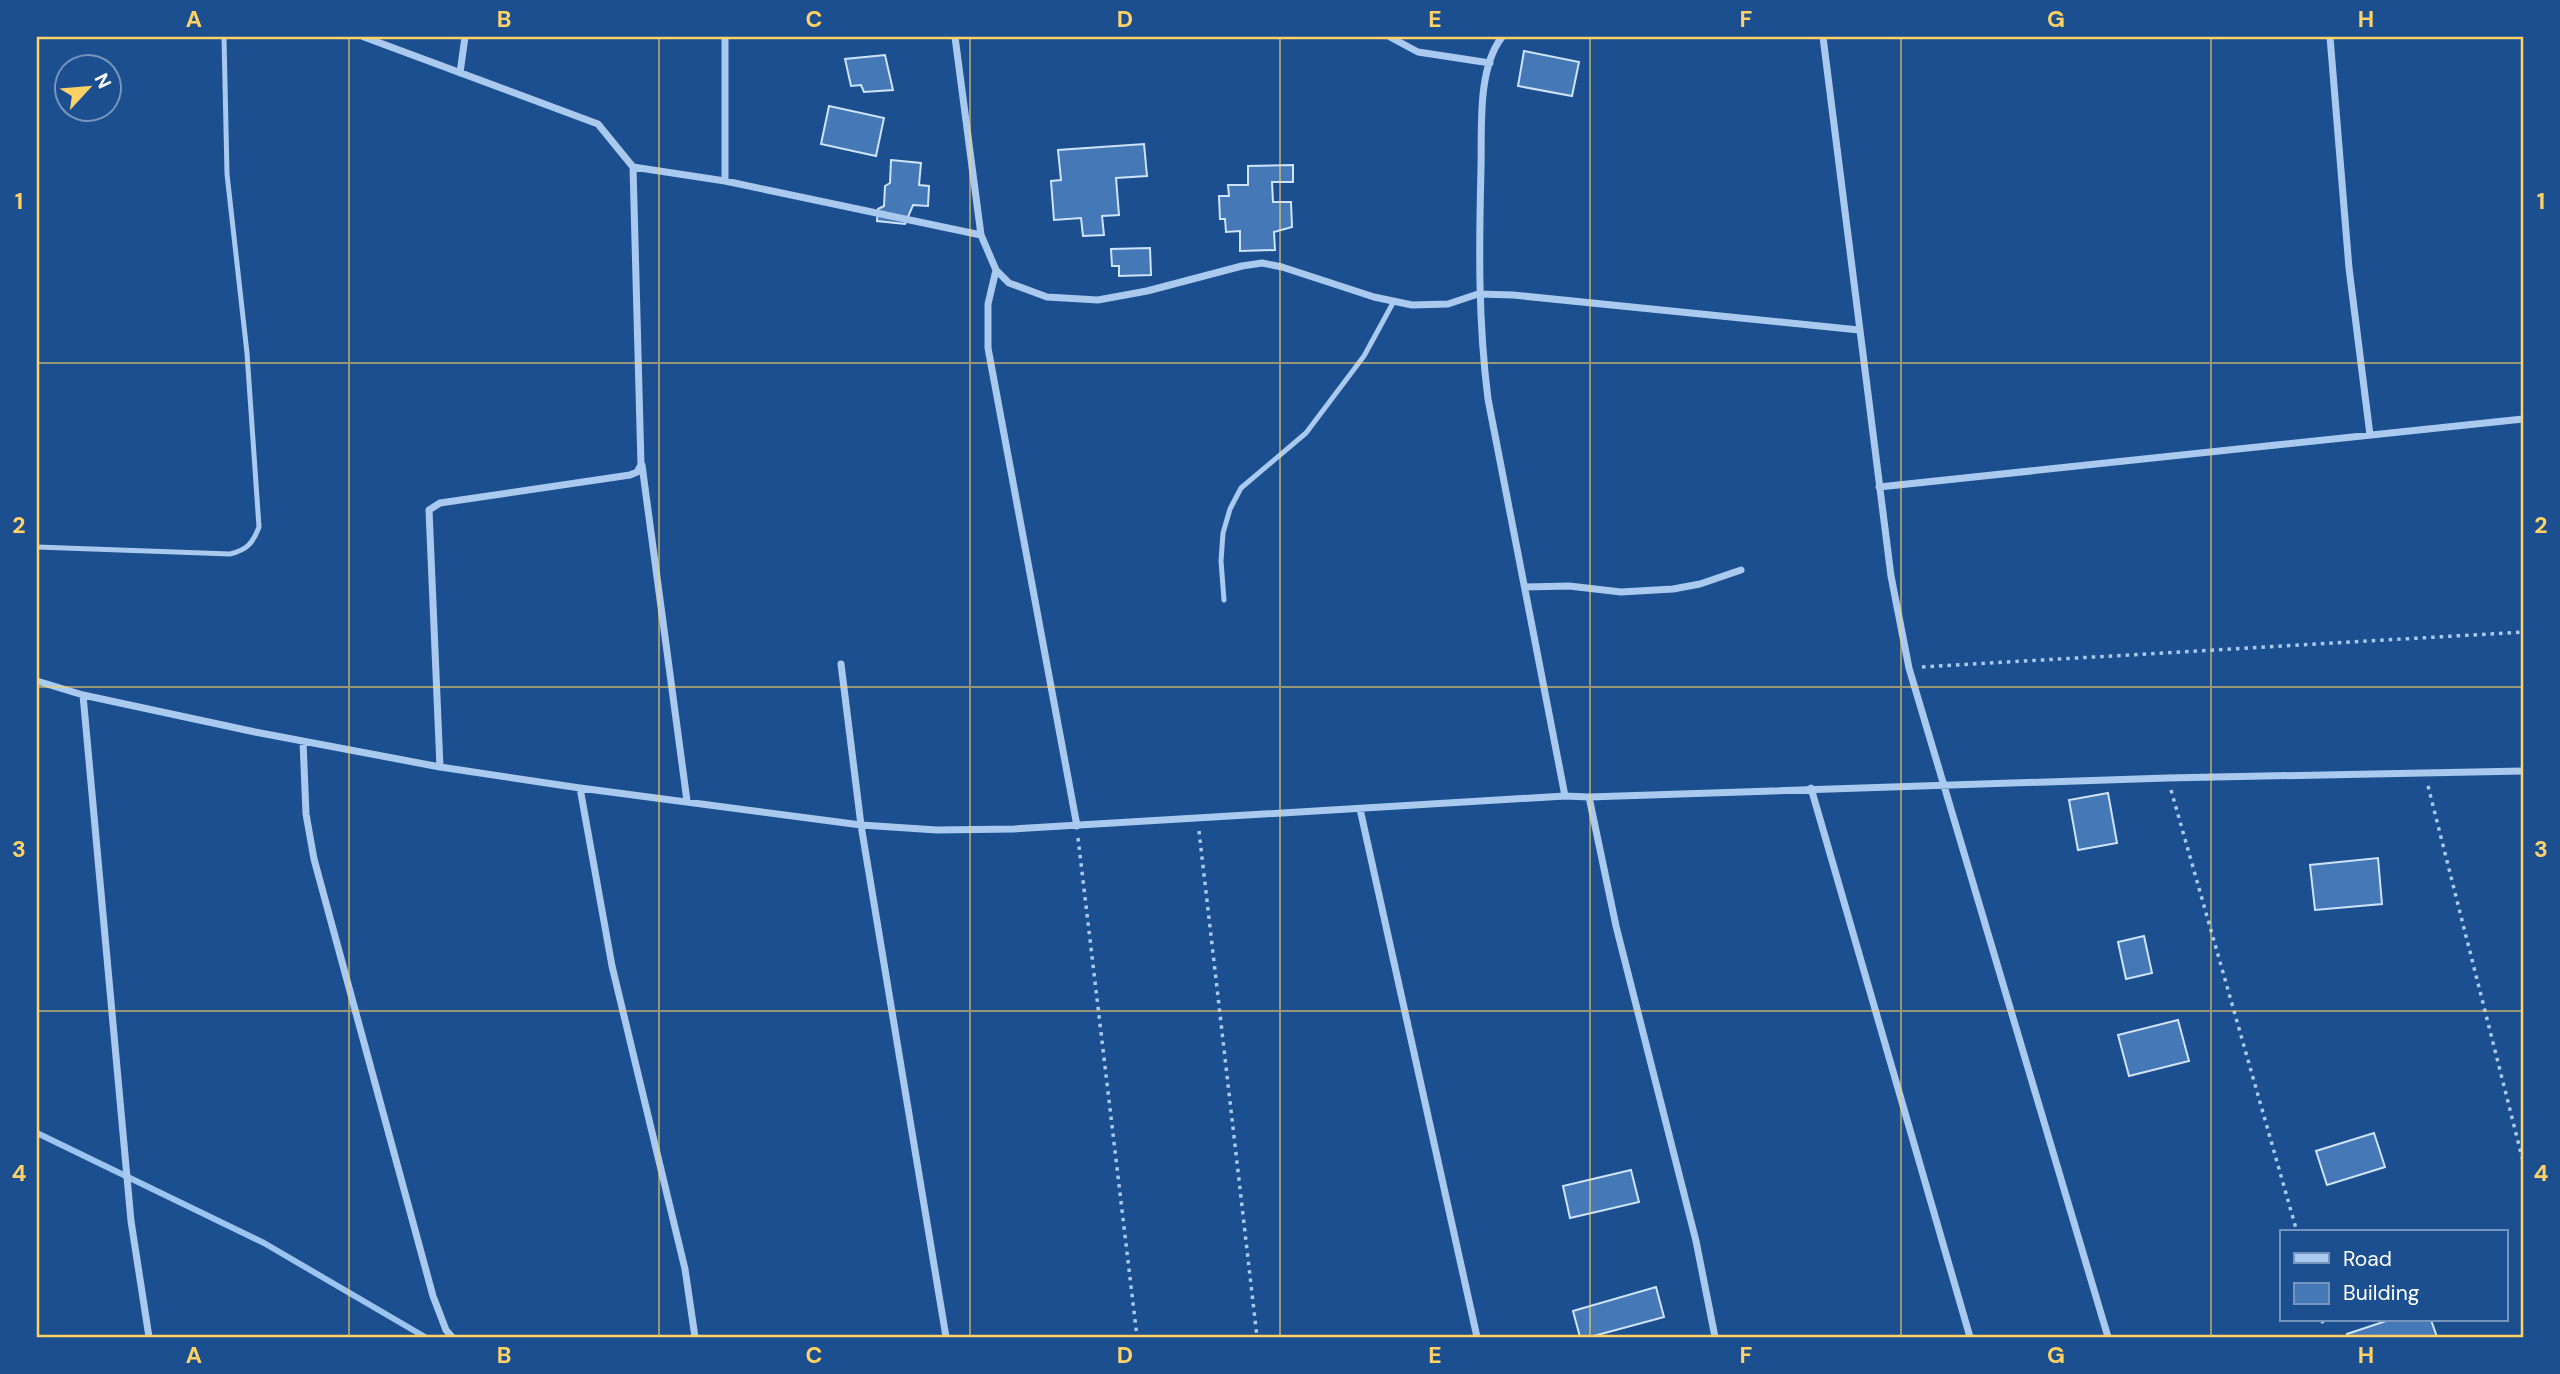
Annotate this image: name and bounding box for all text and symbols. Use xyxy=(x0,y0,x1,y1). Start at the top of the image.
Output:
text: A xyxy=(186,4,202,34)
text: B xyxy=(497,4,511,34)
text: C xyxy=(806,4,822,34)
text: D xyxy=(1117,4,1133,34)
text: E xyxy=(1428,4,1442,34)
text: F xyxy=(1740,4,1753,34)
text: G xyxy=(2047,4,2065,34)
text: H xyxy=(2358,4,2374,34)
north arrow xyxy=(52,52,122,122)
text: N xyxy=(89,69,117,92)
text: 1 xyxy=(15,186,23,216)
text: 1 xyxy=(2537,186,2545,216)
text: 2 xyxy=(12,510,26,540)
text: 2 xyxy=(2534,510,2548,540)
text: 3 xyxy=(12,834,26,864)
text: 3 xyxy=(2534,834,2548,864)
text: 4 xyxy=(12,1158,27,1188)
text: 4 xyxy=(2534,1158,2549,1188)
legend xyxy=(2280,1230,2508,1322)
text: Road xyxy=(2343,1245,2392,1273)
text: Building xyxy=(2343,1279,2420,1307)
text: A xyxy=(186,1340,202,1370)
text: B xyxy=(497,1340,511,1370)
text: C xyxy=(806,1340,822,1370)
text: D xyxy=(1117,1340,1133,1370)
text: E xyxy=(1428,1340,1442,1370)
text: F xyxy=(1740,1340,1753,1370)
text: G xyxy=(2047,1340,2065,1370)
text: H xyxy=(2358,1340,2374,1370)

